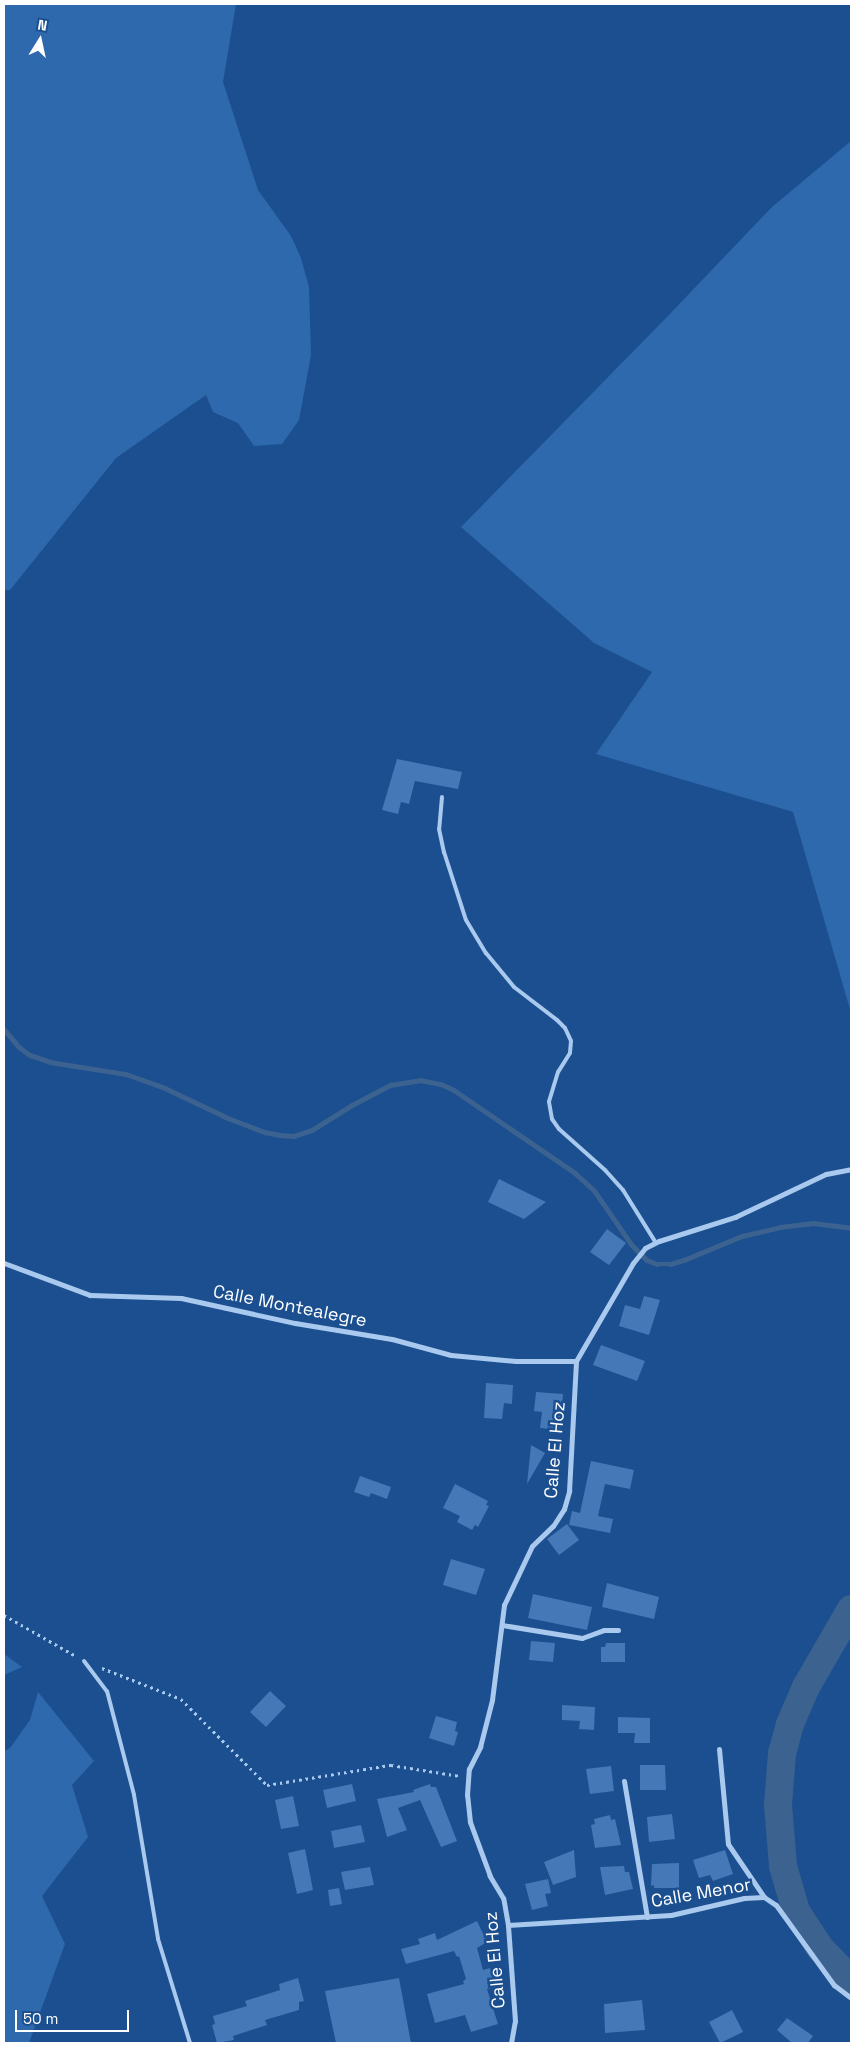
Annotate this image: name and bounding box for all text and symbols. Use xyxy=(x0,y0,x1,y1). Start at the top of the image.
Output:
north arrow xyxy=(15,15,65,65)
text: N xyxy=(36,16,49,35)
street label: Calle Montealegre xyxy=(211,1280,369,1332)
street label: Calle El Hoz xyxy=(540,1401,570,1499)
street label: Calle Menor xyxy=(649,1874,753,1912)
street label: Calle El Hoz xyxy=(480,1911,510,2009)
scale bar xyxy=(18,2000,131,2032)
text: 50 m xyxy=(23,2009,58,2028)

